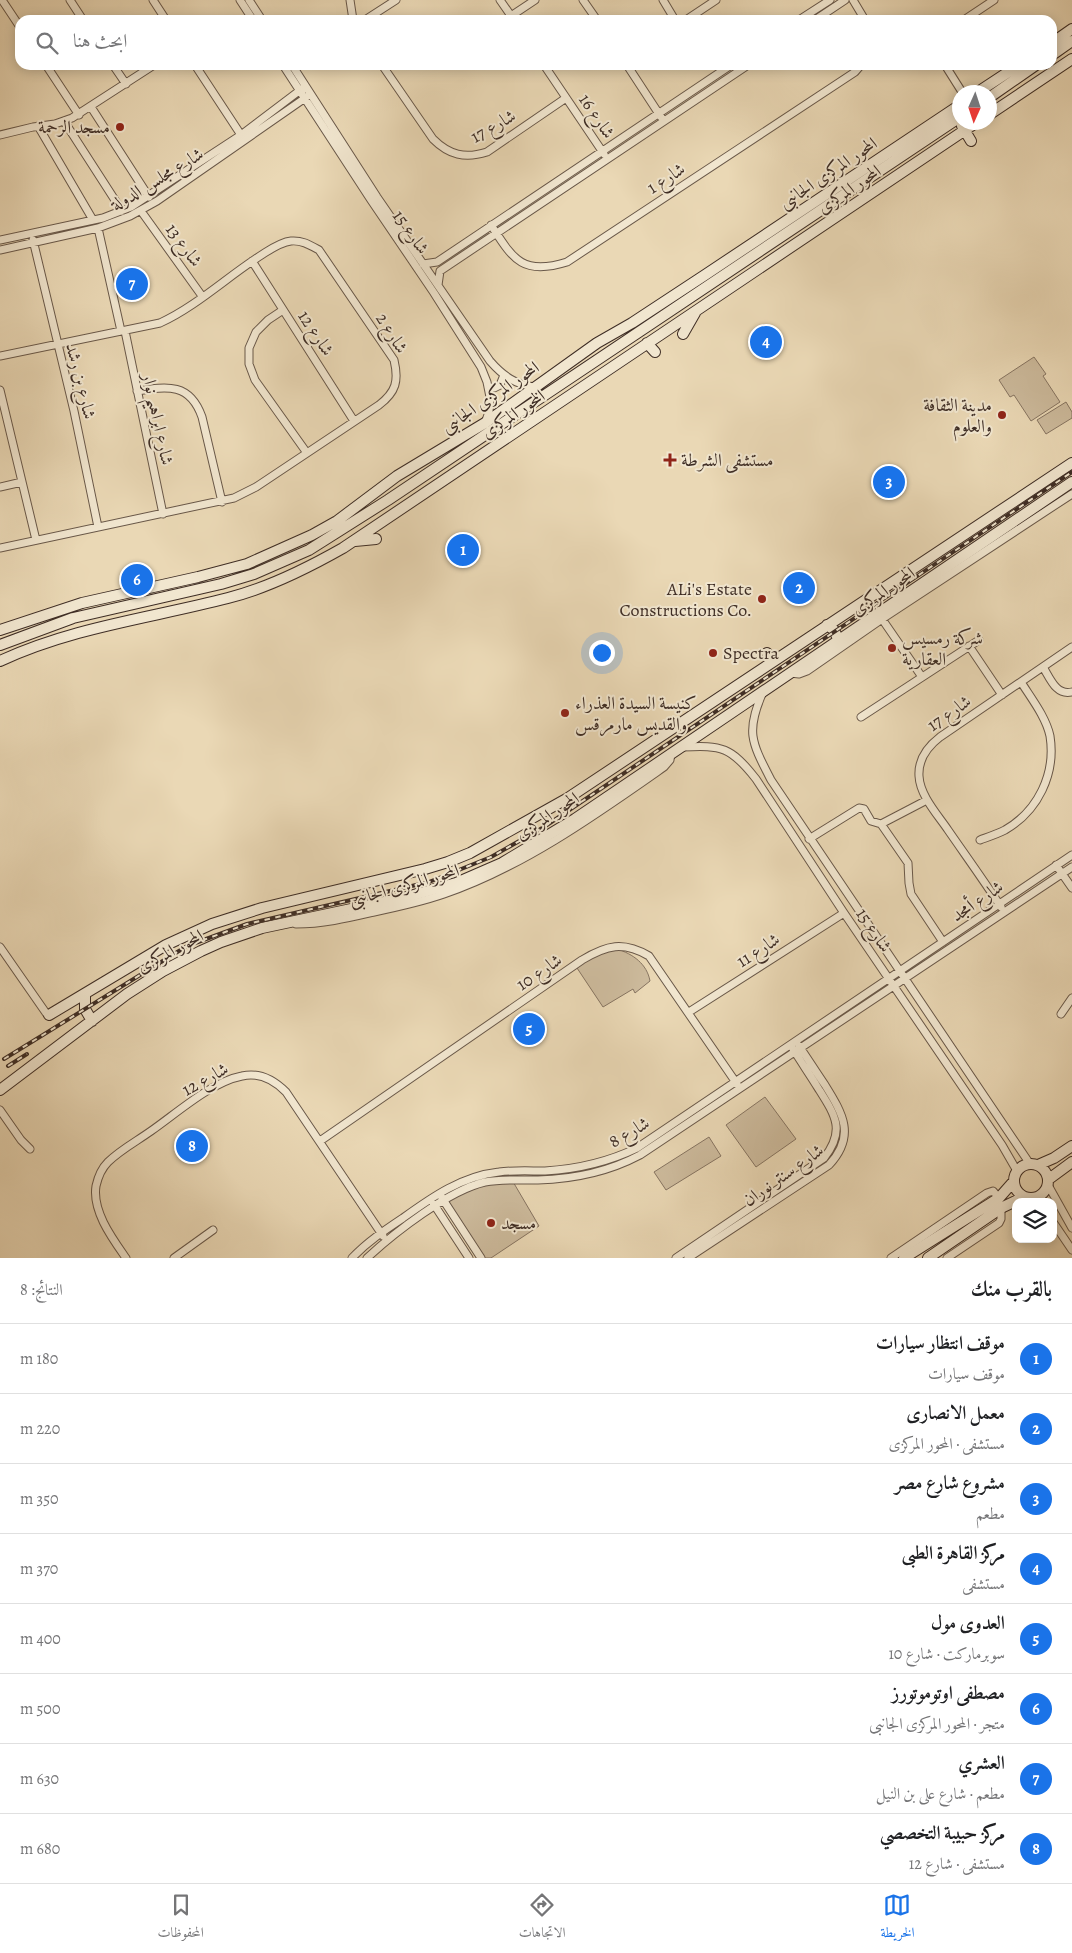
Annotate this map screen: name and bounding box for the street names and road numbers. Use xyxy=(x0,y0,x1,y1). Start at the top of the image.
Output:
street label: شارع 16 xyxy=(571,89,621,145)
street label: شارع 17 xyxy=(466,103,522,151)
street label: المحور المركزى الجانبى xyxy=(775,132,881,214)
street label: شارع مجلس الدولة xyxy=(105,142,210,219)
street label: شارع 1 xyxy=(642,157,691,202)
street label: المحور المركزى xyxy=(813,160,885,218)
street label: شارع 15 xyxy=(385,205,435,261)
street label: شارع 13 xyxy=(158,218,208,273)
street label: شارع 12 xyxy=(290,306,340,362)
street label: شارع 2 xyxy=(368,308,414,359)
street label: شارع بن رشد xyxy=(57,340,102,422)
street label: المحور المركزى الجانبى xyxy=(437,356,543,438)
street label: شارع ابراهيم نوار xyxy=(130,369,179,469)
street label: المحور المركزى xyxy=(477,385,549,443)
street label: المحور المركزى xyxy=(846,561,920,621)
street label: شارع 17 xyxy=(922,689,977,739)
street label: المحور المركزى xyxy=(510,786,584,846)
street label: المحور المركزى الجانبى xyxy=(346,858,463,914)
street label: شارع أمجد xyxy=(946,874,1010,930)
street label: شارع 15 xyxy=(848,903,898,959)
street label: المحور المركزى xyxy=(132,923,208,979)
street label: شارع 11 xyxy=(732,927,786,975)
street label: شارع 10 xyxy=(511,948,568,999)
street label: شارع 12 xyxy=(178,1056,234,1104)
street label: شارع 8 xyxy=(604,1111,655,1156)
street label: شارع سنتر نوران xyxy=(738,1138,830,1214)

